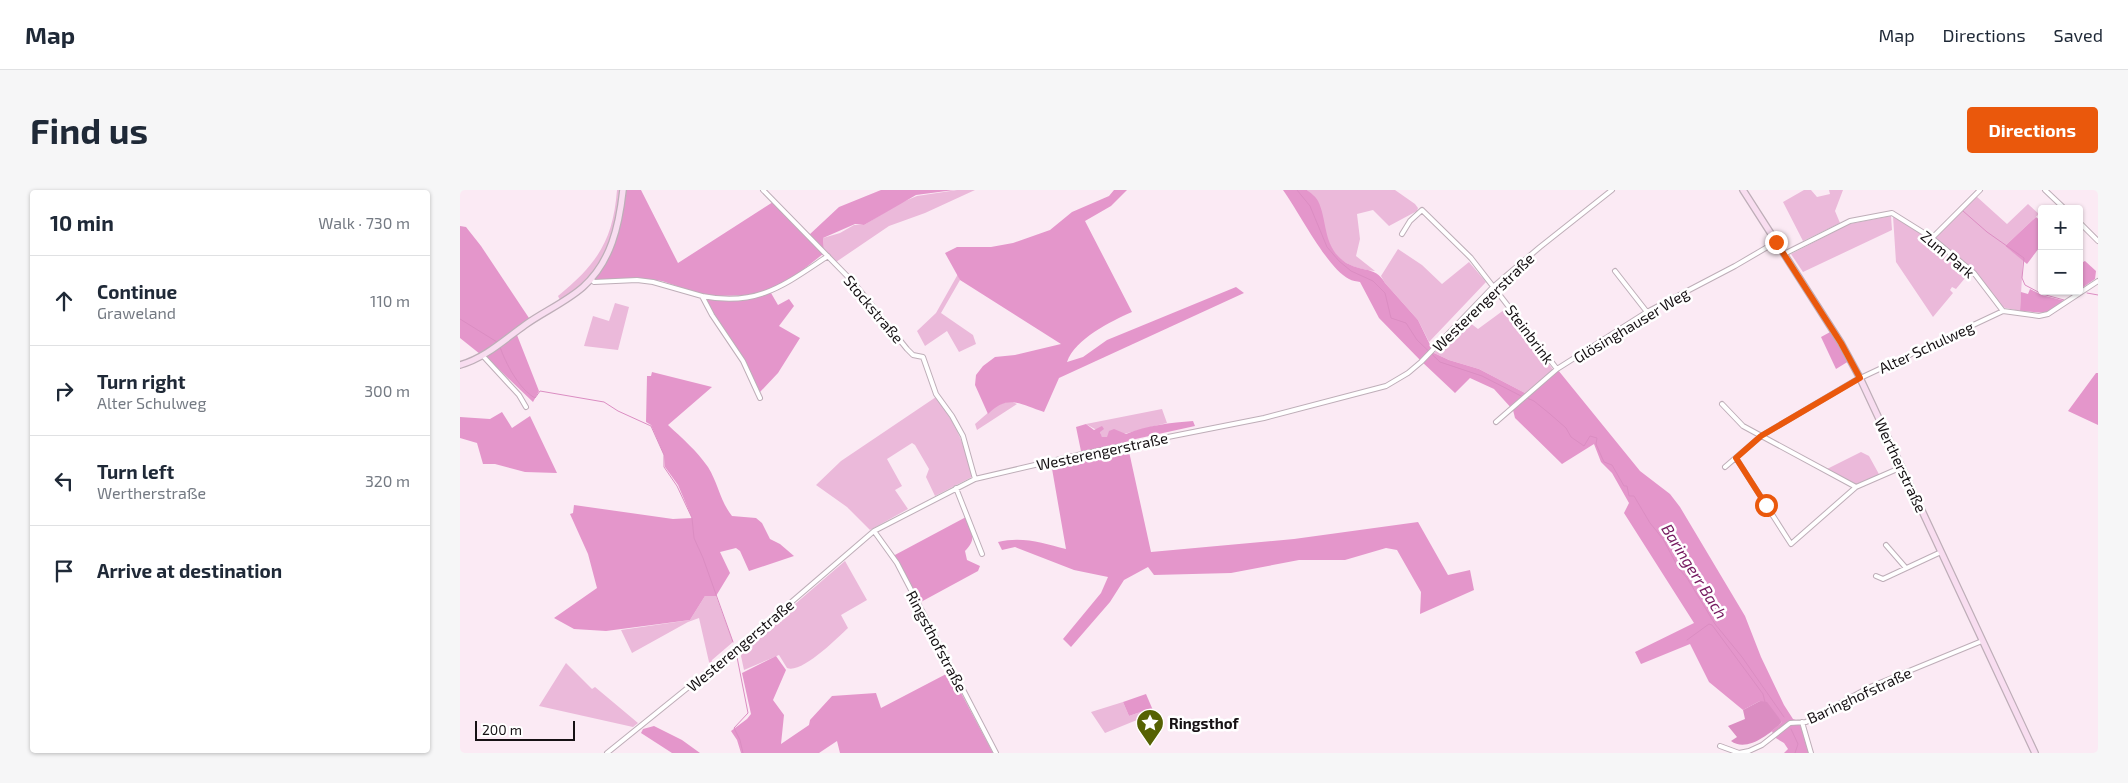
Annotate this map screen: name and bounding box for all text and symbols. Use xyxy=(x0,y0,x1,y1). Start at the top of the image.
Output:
text: Map xyxy=(25,20,75,49)
text: Map xyxy=(1878,24,1915,46)
text: Directions xyxy=(1943,24,2026,46)
text: Saved xyxy=(2054,24,2103,46)
button: Directions xyxy=(1967,107,2098,153)
text: Find us xyxy=(30,109,148,151)
map controls xyxy=(2038,205,2083,295)
button: + xyxy=(2038,205,2083,250)
text: 10 min xyxy=(50,210,114,235)
text: Walk · 730 m xyxy=(318,213,410,232)
street label: Zum Park xyxy=(1918,226,1979,282)
route end xyxy=(1765,231,1788,254)
street label: Westerengerstraße xyxy=(1429,249,1537,355)
button: − xyxy=(2038,250,2083,295)
street label: Stockstraße xyxy=(840,271,908,347)
text: Continue xyxy=(97,280,177,303)
street label: Glösinghauser Weg xyxy=(1570,283,1692,367)
icon: ahead xyxy=(50,287,78,315)
text: 110 m xyxy=(370,291,410,310)
street label: Steinbrink xyxy=(1502,301,1558,367)
text: Graweland xyxy=(97,303,176,322)
street label: Alter Schulweg xyxy=(1876,317,1977,377)
text: Turn right xyxy=(97,370,185,393)
icon: right xyxy=(50,377,78,405)
text: 300 m xyxy=(364,381,410,400)
text: Alter Schulweg xyxy=(97,393,206,412)
street label: Wertherstraße xyxy=(1871,415,1931,515)
street label: Westerengerstraße xyxy=(1035,428,1169,474)
text: Turn left xyxy=(97,460,174,483)
icon: left xyxy=(50,467,78,495)
text: 320 m xyxy=(365,471,410,490)
text: Wertherstraße xyxy=(97,483,206,502)
route start xyxy=(1755,494,1778,517)
water label: Baringerr Bach xyxy=(1658,520,1732,622)
icon: arrive xyxy=(50,557,78,585)
text: Arrive at destination xyxy=(97,559,282,582)
street label: Ringsthofstraße xyxy=(903,587,971,695)
street label: Westerengerstraße xyxy=(683,595,797,695)
street label: Baringhofstraße xyxy=(1804,663,1914,727)
place icon: Ringsthof xyxy=(1135,708,1165,747)
place label: Ringsthof xyxy=(1169,714,1240,732)
scale bar xyxy=(475,718,575,741)
text: 200 m xyxy=(482,721,522,738)

